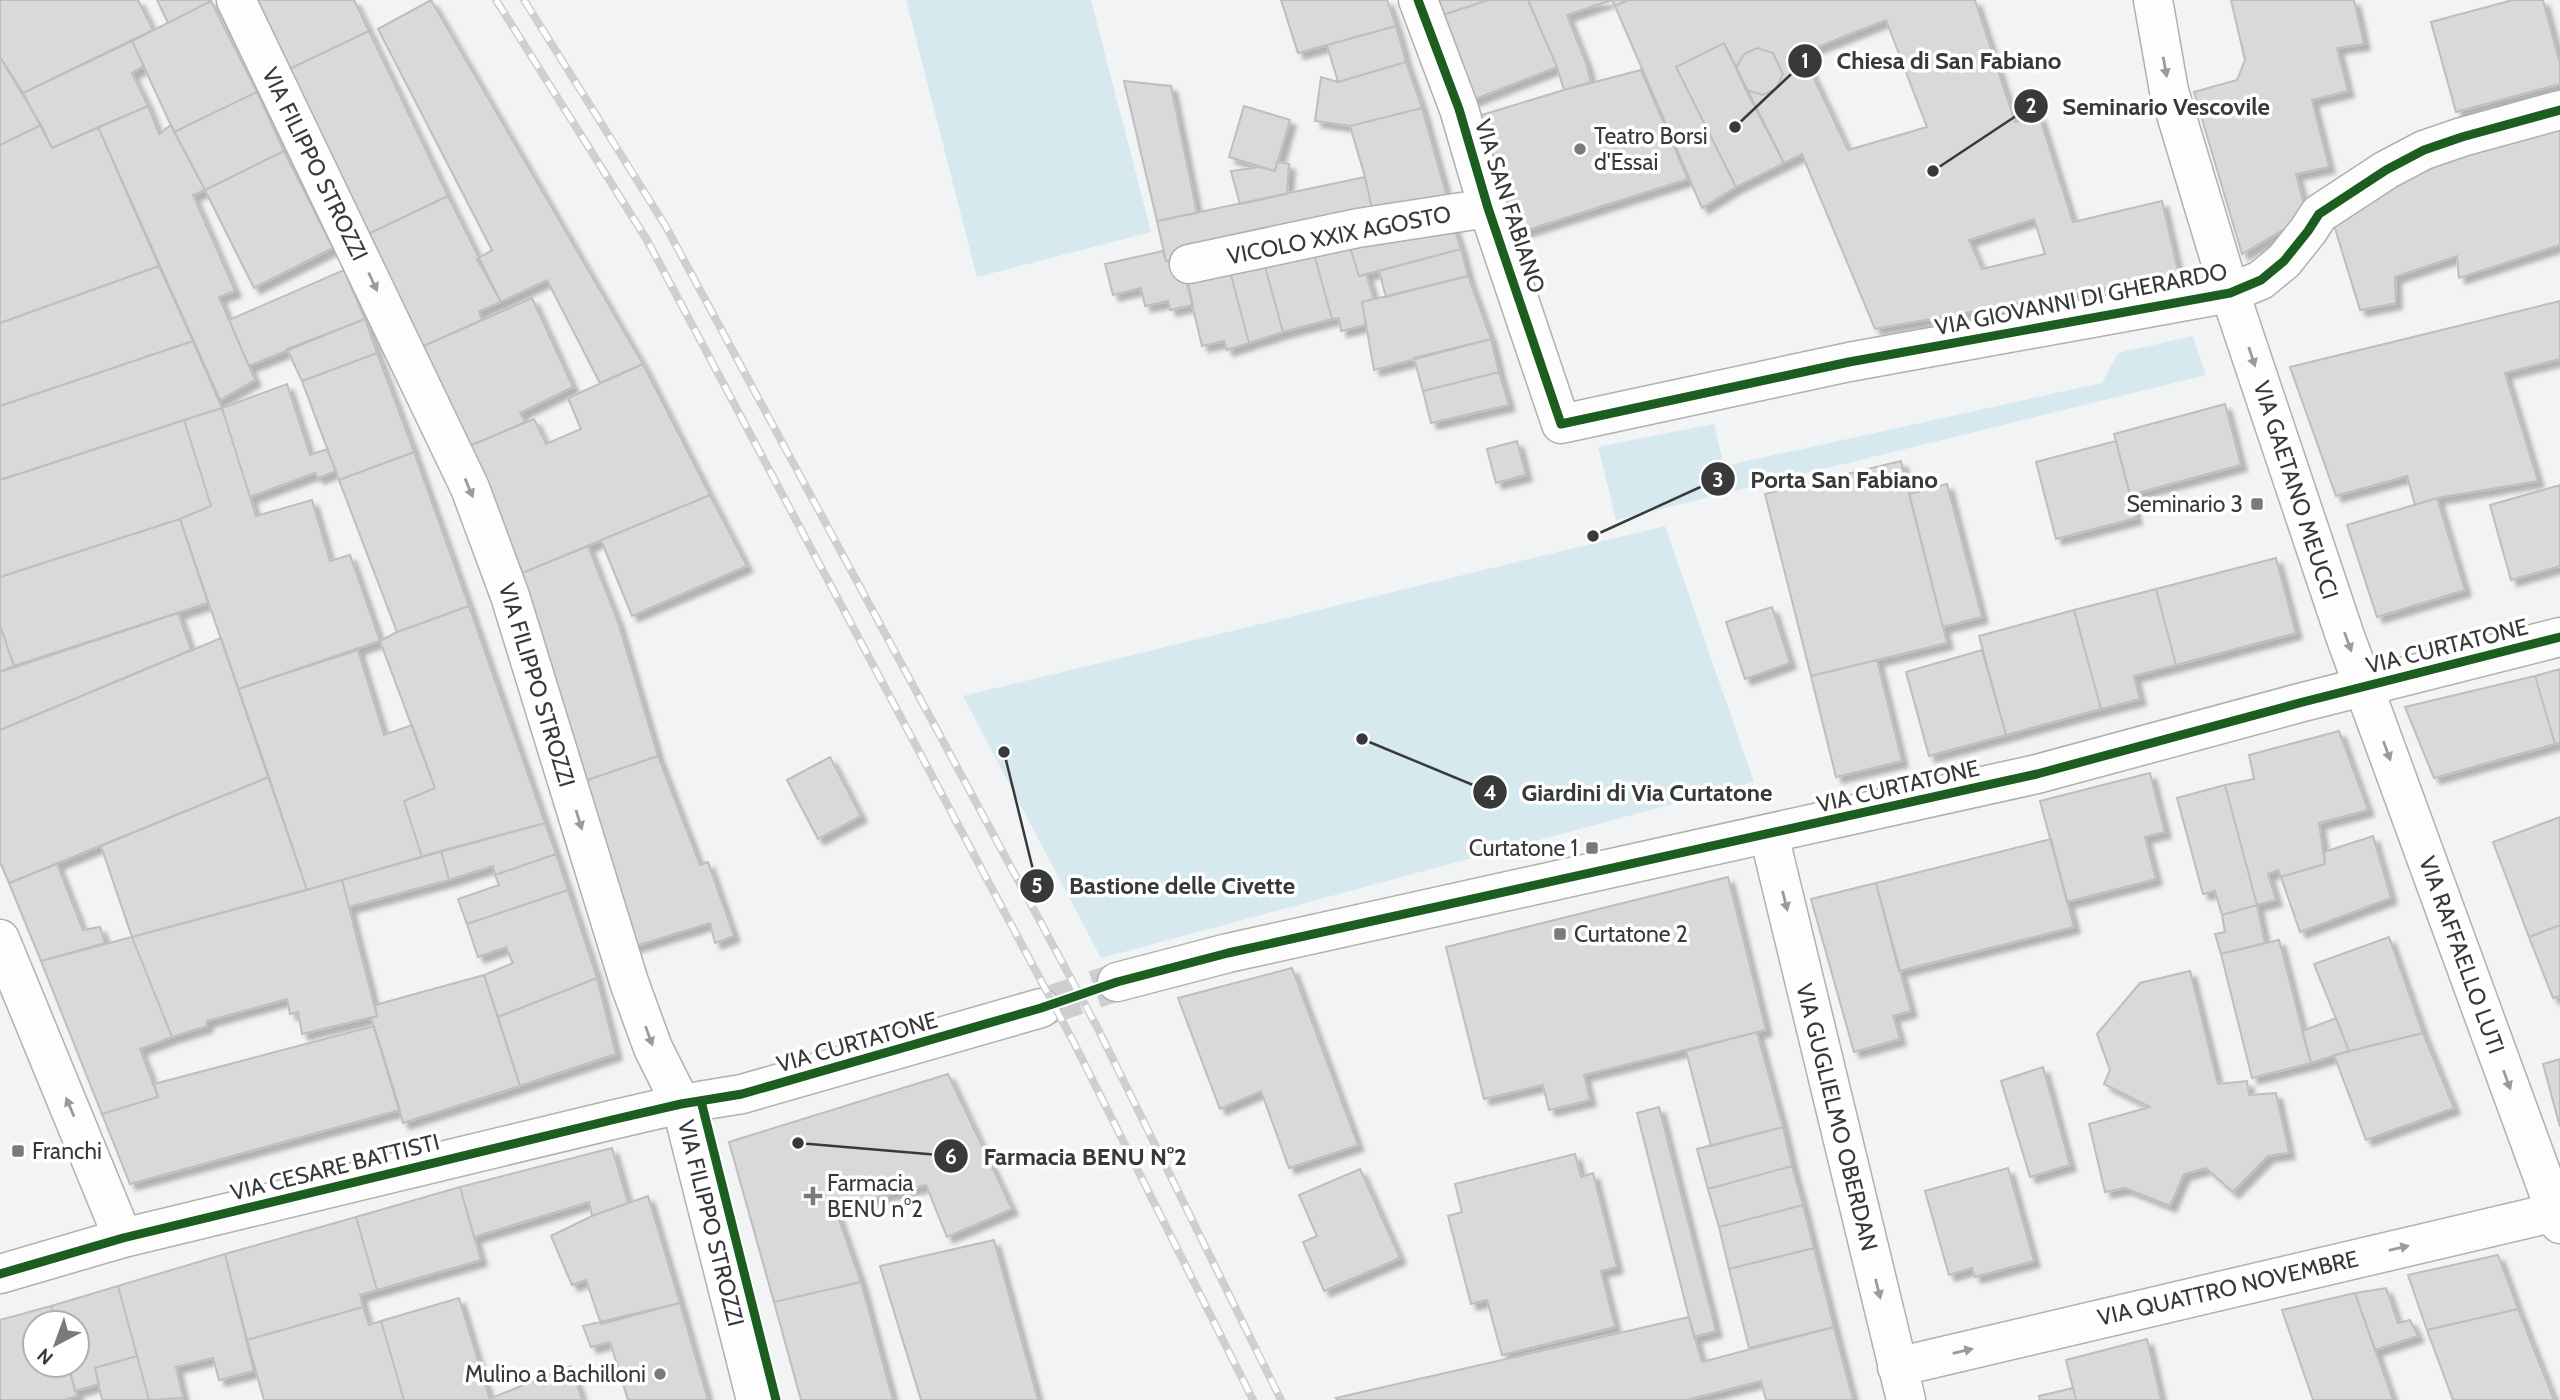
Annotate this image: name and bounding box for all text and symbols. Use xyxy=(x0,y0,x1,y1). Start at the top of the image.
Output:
callout: Chiesa di San Fabiano xyxy=(1788,38,2075,83)
text: Chiesa di San Fabiano xyxy=(1837,46,2062,75)
text: 1 xyxy=(1801,48,1809,73)
one-way arrow xyxy=(2160,56,2171,78)
street label: VIA FILIPPO STROZZI xyxy=(256,63,374,265)
callout: Seminario Vescovile xyxy=(2013,84,2284,129)
text: Seminario Vescovile xyxy=(2062,92,2270,121)
text: 2 xyxy=(2025,93,2037,118)
street label: VIA SAN FABIANO xyxy=(1469,116,1551,296)
place label: Teatro Borsi d'Essai xyxy=(1594,122,1708,176)
marker: Teatro Borsi d'Essai xyxy=(1572,141,1588,157)
street label: VICOLO XXIX AGOSTO xyxy=(1225,200,1453,270)
street label: VIA GIOVANNI DI GHERARDO xyxy=(1933,257,2229,341)
one-way arrow xyxy=(367,272,378,292)
one-way arrow xyxy=(2247,347,2258,368)
street label: VIA GAETANO MEUCCI xyxy=(2248,377,2344,603)
callout: Porta San Fabiano xyxy=(1701,457,1952,502)
text: Porta San Fabiano xyxy=(1750,465,1938,494)
text: 3 xyxy=(1712,467,1724,492)
one-way arrow xyxy=(464,477,475,498)
place label: Seminario 3 xyxy=(2126,490,2243,518)
marker: Seminario 3 xyxy=(2249,496,2265,512)
street label: VIA FILIPPO STROZZI xyxy=(493,580,581,790)
street label: VIA CURTATONE xyxy=(2363,612,2531,680)
one-way arrow xyxy=(2342,632,2353,653)
one-way arrow xyxy=(2382,741,2393,762)
street label: VIA CURTATONE xyxy=(1814,754,1982,818)
callout: Giardini di Via Curtatone xyxy=(1472,770,1786,815)
text: Giardini di Via Curtatone xyxy=(1522,778,1772,807)
text: 4 xyxy=(1483,780,1497,805)
one-way arrow xyxy=(574,810,585,831)
place label: Curtatone 1 xyxy=(1469,834,1578,862)
marker: Curtatone 1 xyxy=(1584,840,1600,856)
street label: VIA RAFFAELLO LUTI xyxy=(2413,852,2511,1058)
callout: Bastione delle Civette xyxy=(1020,864,1309,909)
text: Bastione delle Civette xyxy=(1069,871,1295,900)
text: 5 xyxy=(1031,873,1043,898)
one-way arrow xyxy=(1780,890,1791,912)
place label: Curtatone 2 xyxy=(1574,920,1688,948)
marker: Curtatone 2 xyxy=(1552,926,1568,942)
street label: VIA GUGLIELMO OBERDAN xyxy=(1790,980,1884,1254)
street label: VIA CURTATONE xyxy=(773,1006,941,1078)
one-way arrow xyxy=(644,1026,655,1047)
one-way arrow xyxy=(2502,1069,2513,1090)
one-way arrow xyxy=(64,1096,75,1117)
street label: VIA FILIPPO STROZZI xyxy=(672,1117,750,1329)
street label: VIA CESARE BATTISTI xyxy=(228,1128,442,1206)
callout: Farmacia BENU N°2 xyxy=(934,1134,1200,1179)
place label: Franchi xyxy=(32,1137,102,1165)
text: Farmacia BENU N°2 xyxy=(983,1142,1187,1171)
marker: Franchi xyxy=(10,1143,26,1159)
text: 6 xyxy=(945,1144,957,1169)
place label: Farmacia BENU n°2 xyxy=(827,1169,923,1223)
marker: Farmacia BENU n°2 xyxy=(805,1188,821,1204)
one-way arrow xyxy=(2388,1242,2410,1253)
street label: VIA QUATTRO NOVEMBRE xyxy=(2095,1244,2361,1332)
one-way arrow xyxy=(1873,1278,1884,1300)
north arrow xyxy=(21,1309,91,1379)
text: N xyxy=(33,1343,58,1370)
one-way arrow xyxy=(1952,1345,1974,1356)
place label: Mulino a Bachilloni xyxy=(465,1360,646,1388)
marker: Mulino a Bachilloni xyxy=(652,1366,668,1382)

